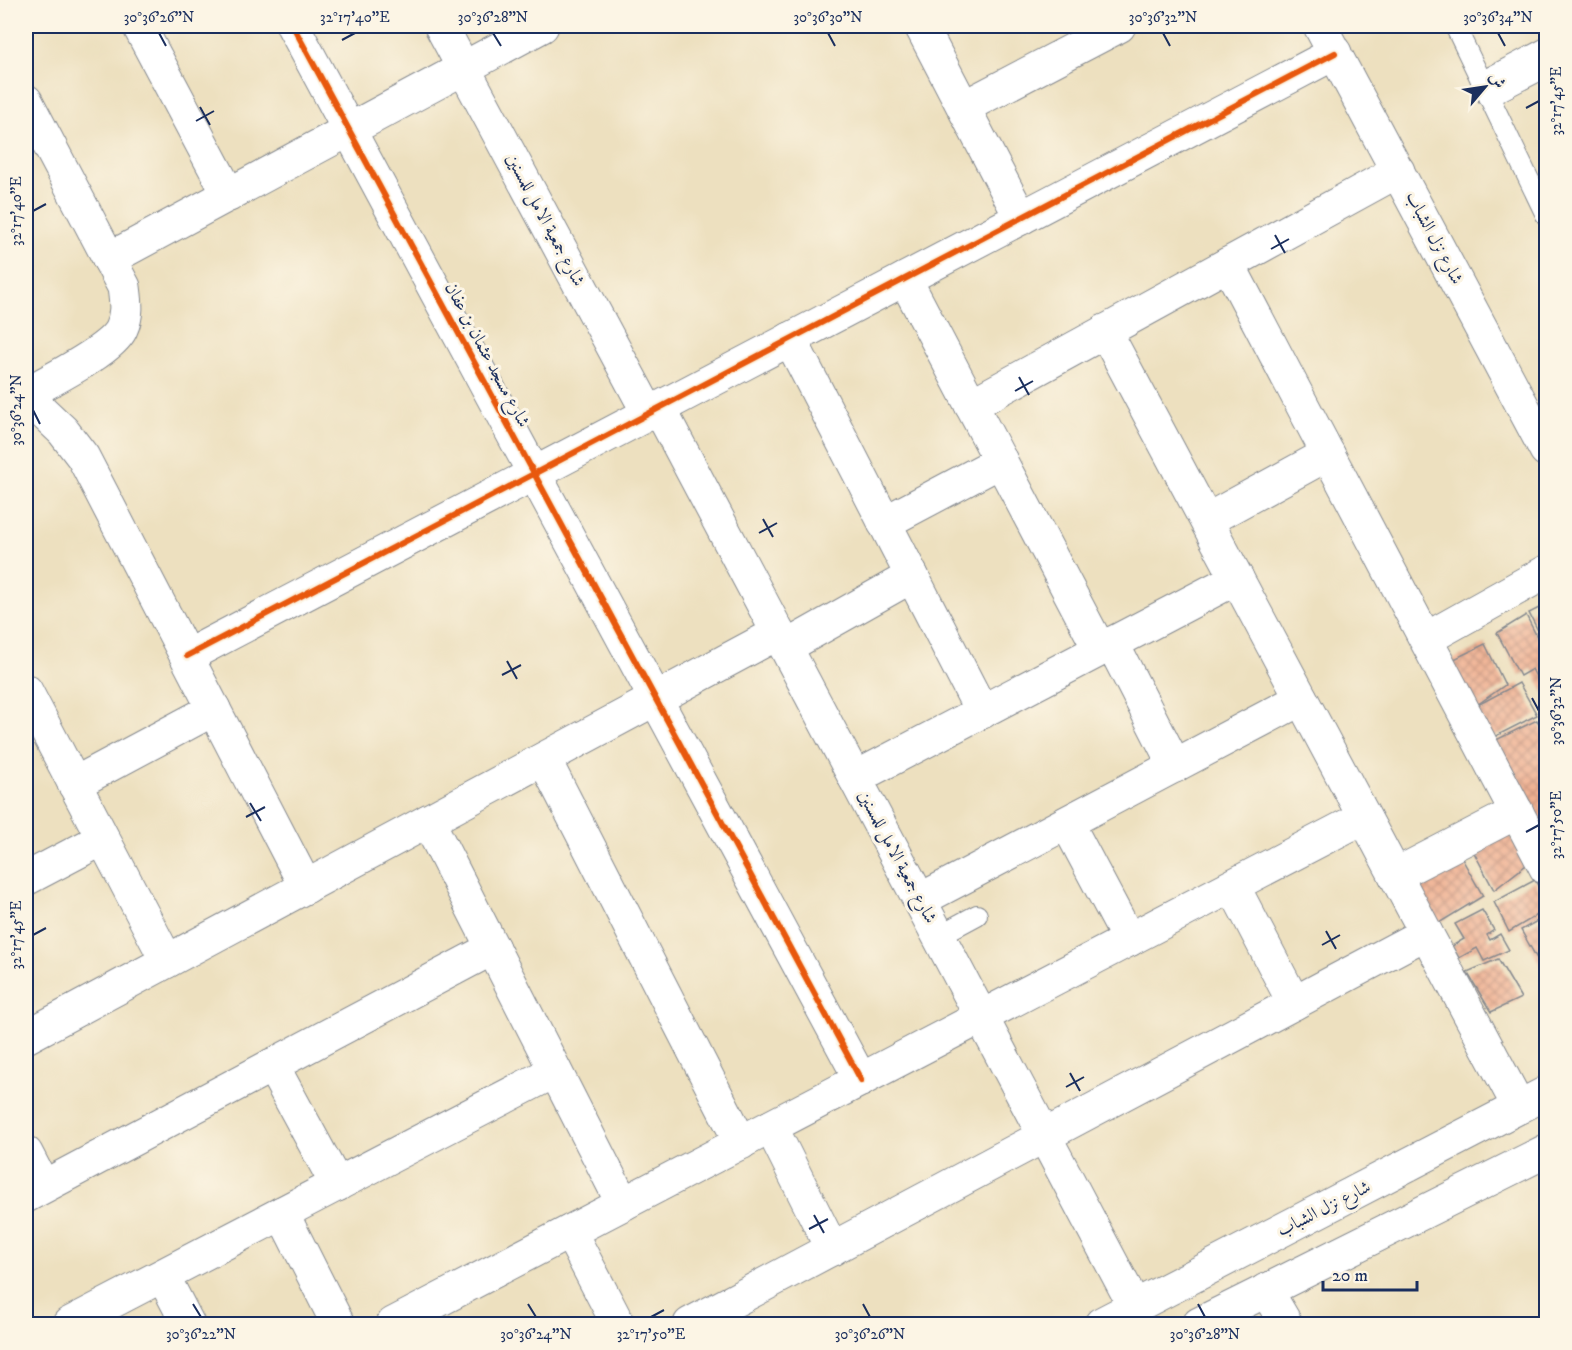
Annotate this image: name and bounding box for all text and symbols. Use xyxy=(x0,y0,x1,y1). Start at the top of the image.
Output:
text: 30°36'26"N xyxy=(124,8,194,27)
text: 32°17'40"E xyxy=(320,8,390,27)
text: 30°36'28"N xyxy=(458,8,528,27)
text: 30°36'30"N xyxy=(793,8,863,27)
text: 30°36'32"N xyxy=(1129,8,1197,27)
text: 30°36'34"N xyxy=(1463,8,1533,27)
north arrow xyxy=(1455,57,1515,117)
text: 32°17'45"E xyxy=(1547,66,1566,136)
text: ش xyxy=(1485,68,1510,92)
street label: شارع جمعية الامل للمسنين xyxy=(498,150,589,292)
text: 32°17'40"E xyxy=(7,176,26,246)
street label: شارع نزل الشباب xyxy=(1398,188,1468,290)
street label: شارع مسجد عثمان بن عفان xyxy=(437,279,535,433)
text: 30°36'24"N xyxy=(7,374,26,446)
text: 30°36'32"N xyxy=(1547,677,1566,745)
street label: شارع جمعية الامل للمسنين xyxy=(850,787,941,929)
text: 32°17'50"E xyxy=(1547,790,1566,859)
text: 32°17'45"E xyxy=(7,900,26,970)
street label: شارع نزل الشباب xyxy=(1274,1176,1376,1245)
scale bar xyxy=(1323,1254,1418,1292)
text: 20 m xyxy=(1332,1265,1368,1287)
text: 30°36'22"N xyxy=(166,1325,236,1344)
text: 30°36'24"N xyxy=(500,1325,572,1344)
text: 32°17'50"E xyxy=(617,1325,686,1344)
text: 30°36'26"N xyxy=(835,1325,905,1344)
text: 30°36'28"N xyxy=(1170,1325,1240,1344)

